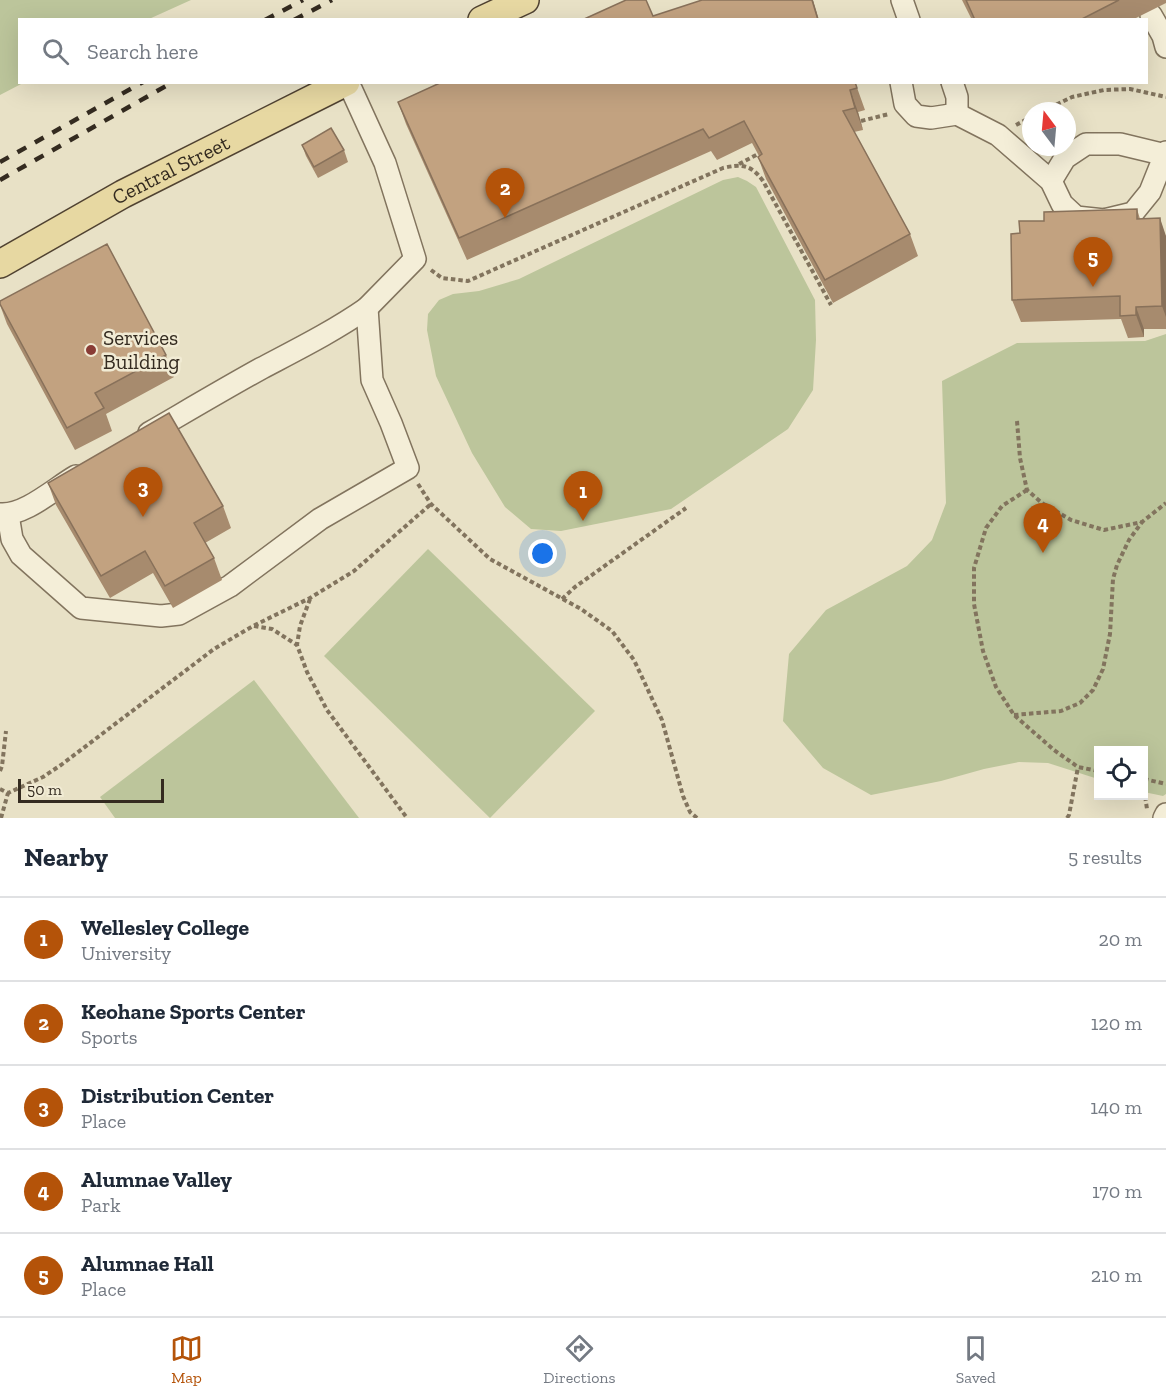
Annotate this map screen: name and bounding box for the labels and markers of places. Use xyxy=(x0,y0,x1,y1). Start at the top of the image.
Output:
pin: 2 xyxy=(486,168,524,218)
pin: 5 xyxy=(1074,238,1112,287)
place label: Services Building xyxy=(103,325,180,374)
marker: Services Building xyxy=(84,343,98,357)
pin: 3 xyxy=(124,468,162,517)
pin: 1 xyxy=(564,472,602,521)
pin: 4 xyxy=(1024,504,1062,553)

